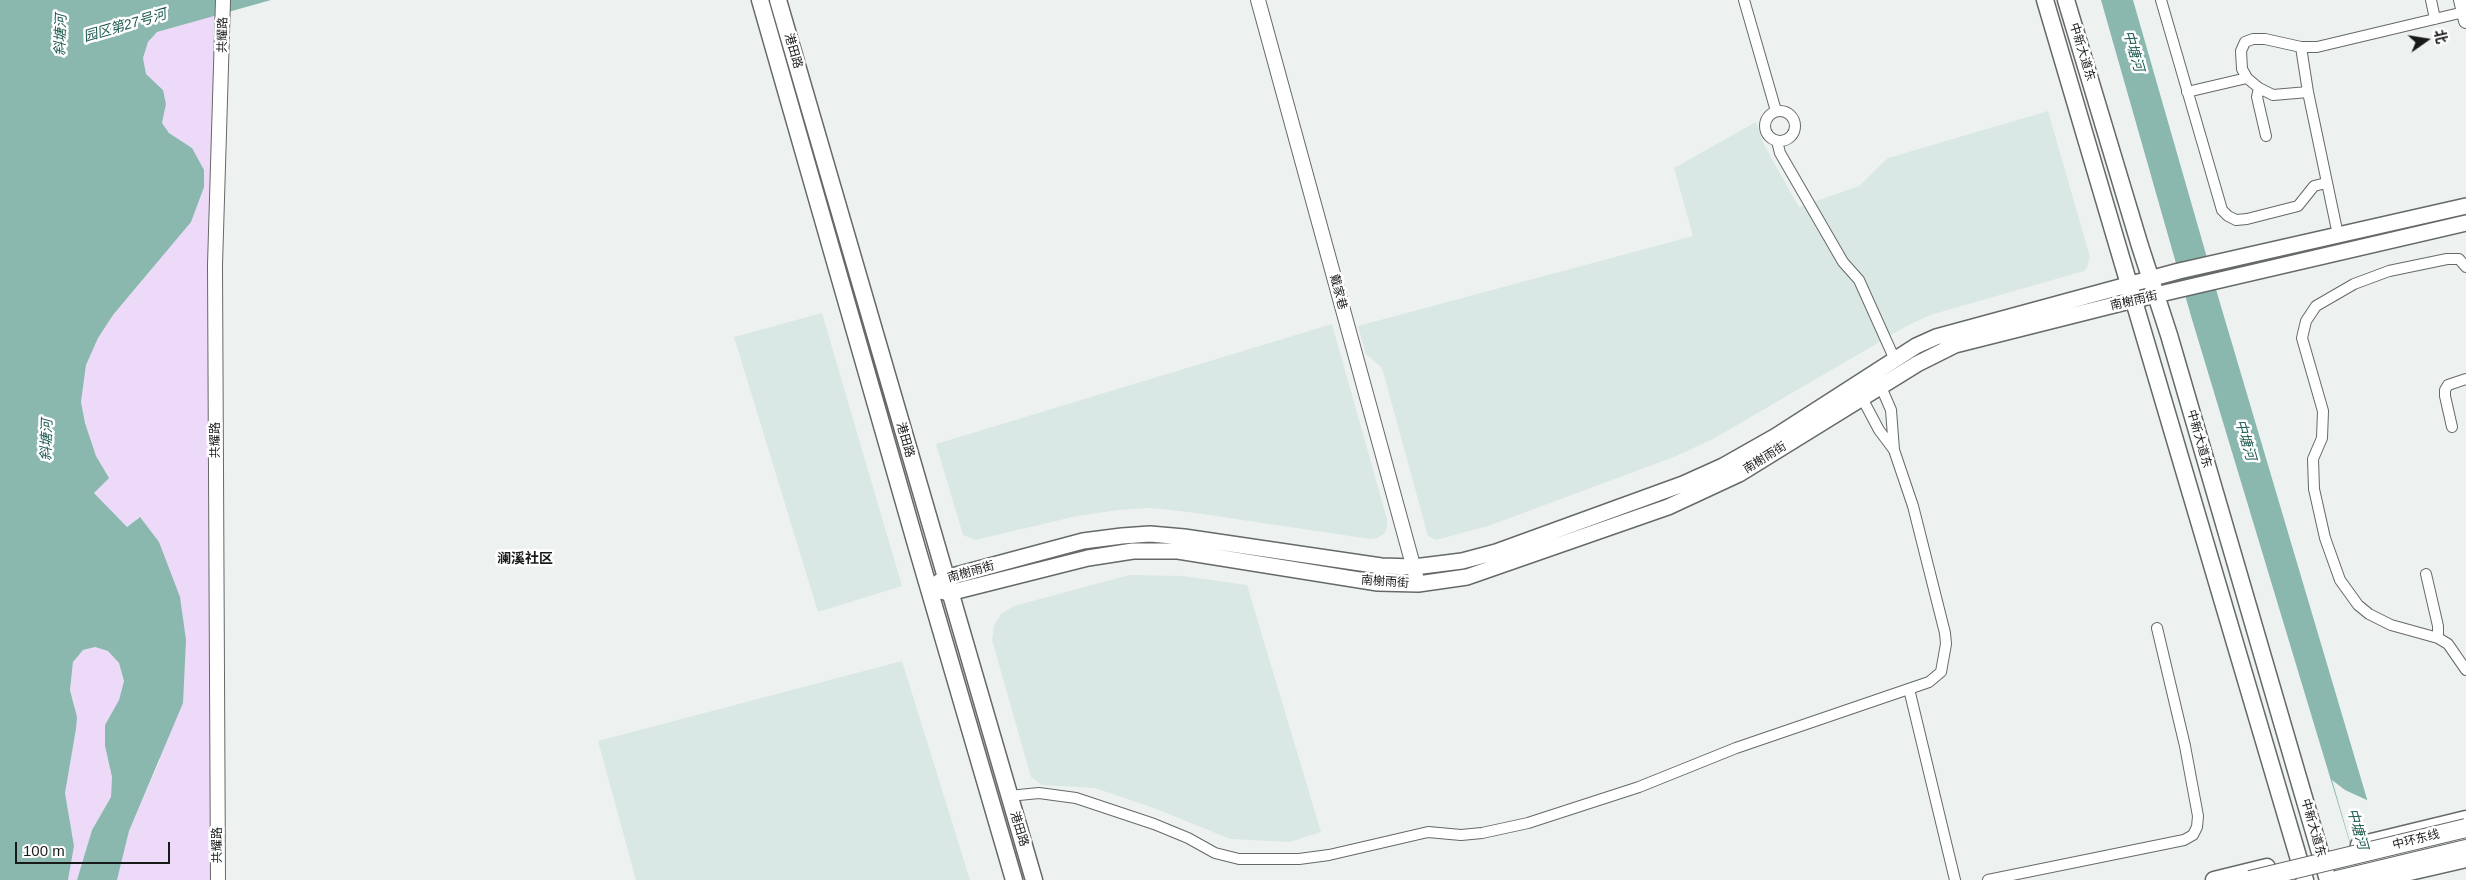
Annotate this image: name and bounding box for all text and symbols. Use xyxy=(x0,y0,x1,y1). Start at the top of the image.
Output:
water label: 园区第27号河 xyxy=(82,6,168,46)
water label: 斜塘河 xyxy=(52,14,70,56)
north arrow xyxy=(2401,15,2451,65)
street label: 共耀路 xyxy=(215,17,231,53)
street label: 中新大道东 xyxy=(2066,21,2098,83)
water label: 中塘河 xyxy=(2119,28,2147,74)
text: 北 xyxy=(2431,28,2450,45)
street label: 港田路 xyxy=(781,32,805,70)
street label: 戴家巷 xyxy=(1326,273,1350,311)
street label: 南榭雨街 xyxy=(2109,289,2159,313)
street label: 中新大道东 xyxy=(2184,408,2214,470)
water label: 中塘河 xyxy=(2231,417,2259,463)
water label: 斜塘河 xyxy=(38,419,56,461)
street label: 港田路 xyxy=(893,421,917,459)
street label: 共耀路 xyxy=(209,422,223,458)
street label: 南榭雨街 xyxy=(1741,439,1789,477)
district label: 澜溪社区 xyxy=(497,551,553,567)
street label: 南榭雨街 xyxy=(946,558,996,586)
street label: 南榭雨街 xyxy=(1361,573,1409,591)
street label: 中新大道东 xyxy=(2298,797,2328,859)
water label: 中塘河 xyxy=(2343,806,2371,852)
street label: 港田路 xyxy=(1007,810,1031,848)
street label: 共耀路 xyxy=(211,827,225,863)
street label: 中环东线 xyxy=(2391,827,2441,853)
scale bar xyxy=(18,832,172,864)
text: 100 m xyxy=(23,842,65,859)

